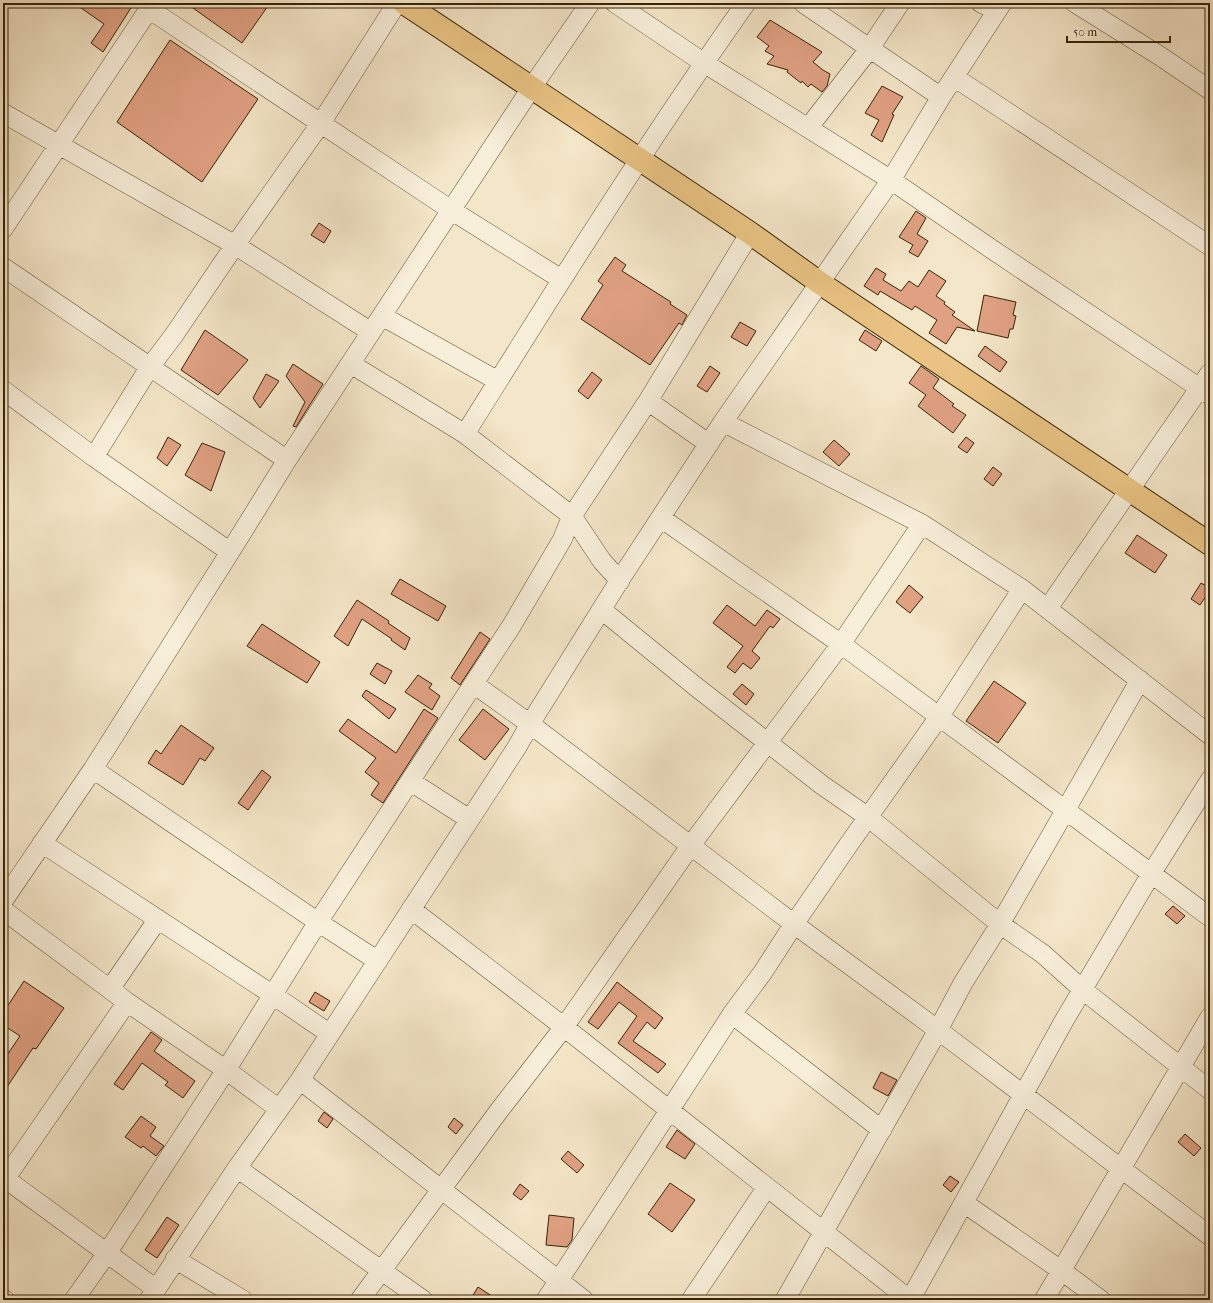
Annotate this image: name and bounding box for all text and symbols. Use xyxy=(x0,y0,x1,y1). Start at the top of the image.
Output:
scale bar xyxy=(1067,18,1170,44)
text: 50 m xyxy=(1073,25,1097,39)

